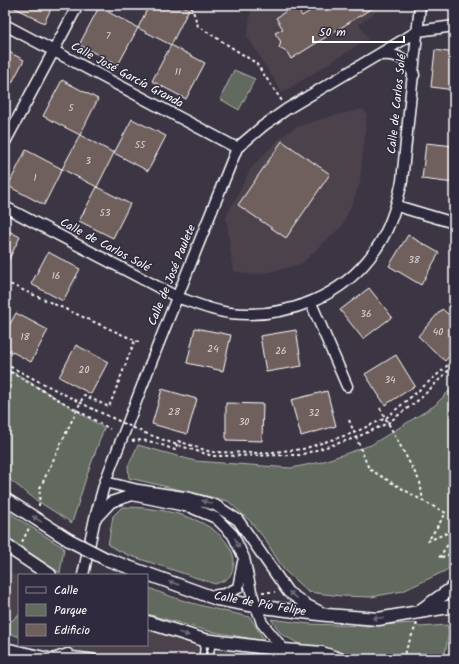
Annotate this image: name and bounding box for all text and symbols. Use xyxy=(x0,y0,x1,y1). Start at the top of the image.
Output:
scale bar xyxy=(313,18,404,44)
text: 50 m xyxy=(319,23,346,42)
house number: 7 xyxy=(106,28,111,44)
street label: Calle José García Granda xyxy=(67,37,187,113)
street label: Calle de Carlos Solé xyxy=(382,52,412,155)
house number: 11 xyxy=(175,64,181,80)
house number: 5 xyxy=(68,100,74,116)
house number: 55 xyxy=(135,137,146,153)
house number: 3 xyxy=(85,153,91,169)
house number: 1 xyxy=(33,170,37,186)
house number: 53 xyxy=(99,205,111,221)
street label: Calle de Carlos Solé xyxy=(56,213,154,277)
street label: Calle de José Paulete xyxy=(143,221,201,328)
house number: 38 xyxy=(408,252,421,268)
house number: 16 xyxy=(52,268,60,284)
house number: 36 xyxy=(360,306,372,322)
house number: 40 xyxy=(433,324,443,340)
house number: 18 xyxy=(20,329,31,345)
house number: 24 xyxy=(207,341,219,357)
house number: 26 xyxy=(275,343,287,359)
house number: 20 xyxy=(79,362,89,378)
house number: 34 xyxy=(384,372,396,388)
house number: 28 xyxy=(168,404,181,420)
house number: 32 xyxy=(308,405,320,421)
house number: 30 xyxy=(239,414,249,430)
one-way arrow xyxy=(200,499,212,505)
one-way arrow xyxy=(31,516,43,523)
one-way arrow xyxy=(234,538,240,549)
legend xyxy=(18,574,148,646)
one-way arrow xyxy=(168,580,180,586)
text: Calle xyxy=(54,581,79,600)
street label: Calle de Pío Felipe xyxy=(212,587,308,622)
one-way arrow xyxy=(288,591,299,599)
text: Parque xyxy=(54,601,88,620)
one-way arrow xyxy=(371,615,384,621)
text: Edificio xyxy=(54,621,90,640)
one-way arrow xyxy=(178,631,190,637)

